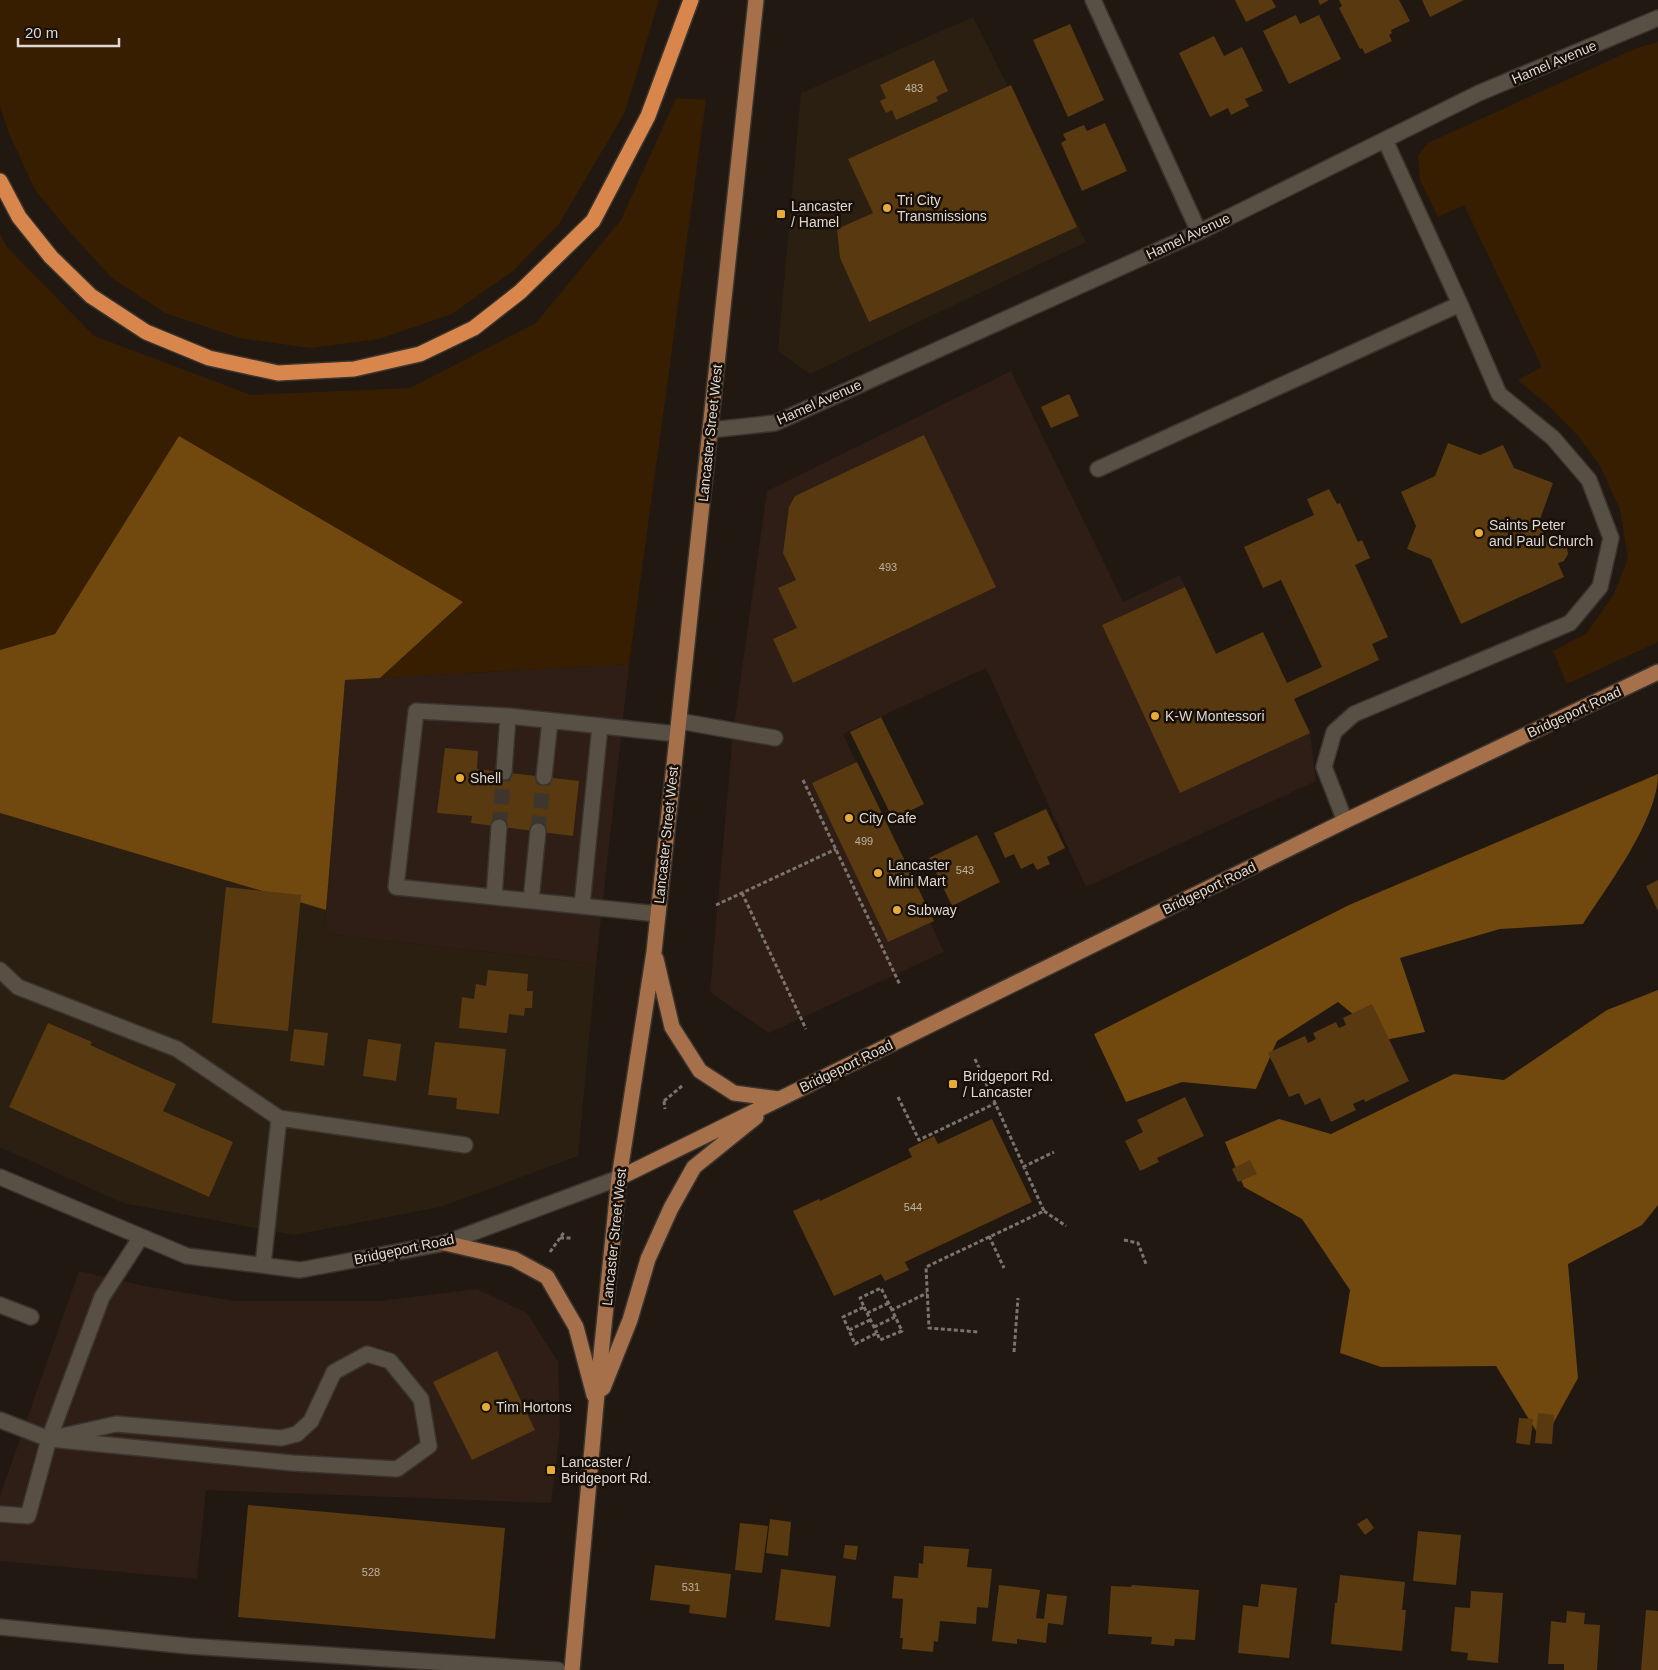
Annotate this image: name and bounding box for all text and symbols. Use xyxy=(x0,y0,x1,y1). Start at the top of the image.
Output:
scale bar xyxy=(18,15,119,47)
text: 20 m xyxy=(25,24,58,41)
street label: Hamel Avenue xyxy=(1509,37,1599,87)
house number: 483 xyxy=(905,82,923,94)
place label: Tri City Transmissions xyxy=(897,192,987,224)
place label: Lancaster / Hamel xyxy=(791,198,853,230)
marker: Tri City Transmissions xyxy=(881,202,893,214)
marker: Lancaster / Hamel xyxy=(775,208,787,220)
street label: Hamel Avenue xyxy=(1143,209,1233,262)
street label: Lancaster Street West xyxy=(695,363,725,503)
street label: Hamel Avenue xyxy=(774,376,864,428)
place label: Saints Peter and Paul Church xyxy=(1489,517,1593,549)
marker: Saints Peter and Paul Church xyxy=(1473,527,1485,539)
house number: 493 xyxy=(879,561,897,573)
street label: Bridgeport Road xyxy=(1524,683,1624,741)
place label: K-W Montessori xyxy=(1165,708,1265,724)
marker: K-W Montessori xyxy=(1149,710,1161,722)
street label: Lancaster Street West xyxy=(651,765,681,905)
place label: Shell xyxy=(470,770,501,786)
marker: Shell xyxy=(454,772,466,784)
place label: City Cafe xyxy=(859,810,917,826)
marker: City Cafe xyxy=(843,812,855,824)
house number: 499 xyxy=(855,835,873,847)
place label: Lancaster Mini Mart xyxy=(888,857,950,889)
street label: Bridgeport Road xyxy=(1160,858,1258,918)
house number: 543 xyxy=(956,864,974,876)
marker: Lancaster Mini Mart xyxy=(872,867,884,879)
place label: Subway xyxy=(907,902,957,918)
marker: Subway xyxy=(891,904,903,916)
street label: Bridgeport Road xyxy=(797,1036,895,1096)
place label: Bridgeport Rd. / Lancaster xyxy=(963,1068,1053,1100)
marker: Bridgeport Rd. / Lancaster xyxy=(947,1078,959,1090)
street label: Lancaster Street West xyxy=(599,1167,629,1307)
house number: 544 xyxy=(904,1201,922,1213)
street label: Bridgeport Road xyxy=(352,1231,456,1267)
place label: Tim Hortons xyxy=(496,1399,572,1415)
marker: Tim Hortons xyxy=(480,1401,492,1413)
place label: Lancaster / Bridgeport Rd. xyxy=(561,1454,651,1486)
marker: Lancaster / Bridgeport Rd. xyxy=(545,1464,557,1476)
house number: 528 xyxy=(362,1566,380,1578)
house number: 531 xyxy=(682,1581,700,1593)

